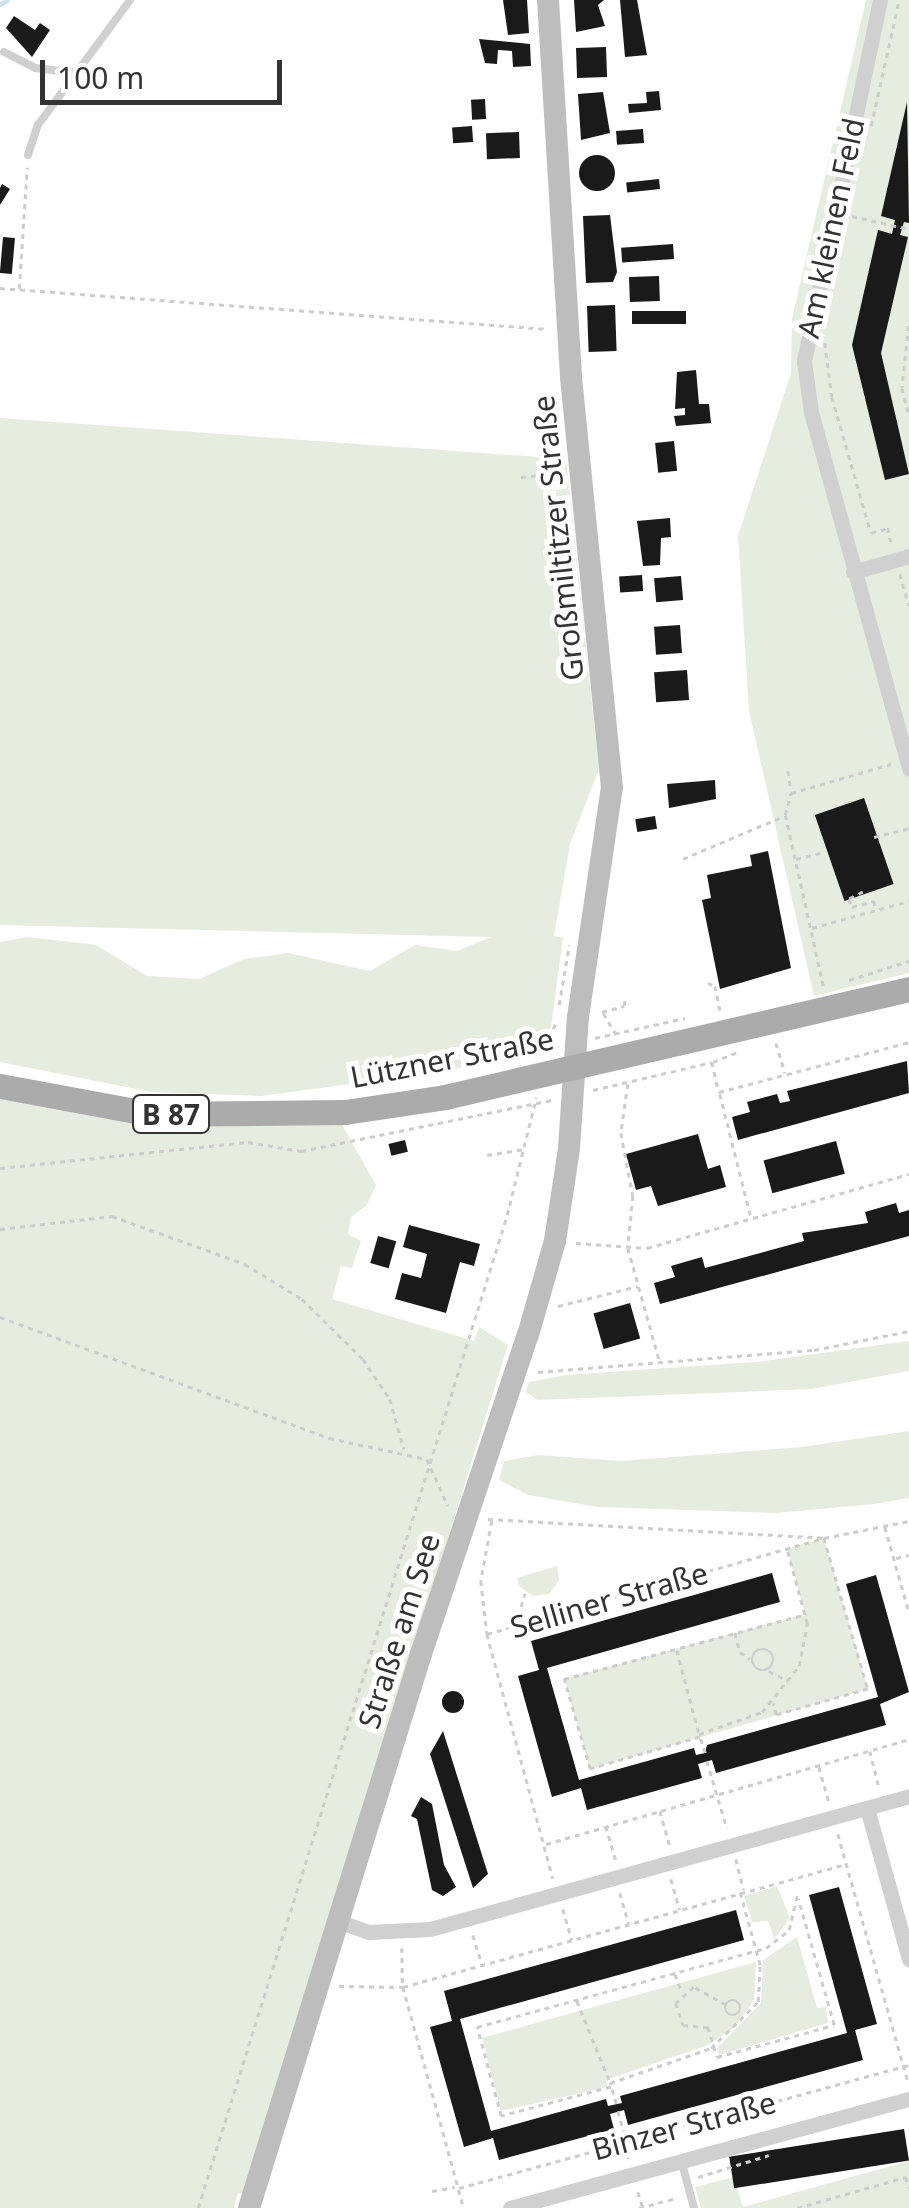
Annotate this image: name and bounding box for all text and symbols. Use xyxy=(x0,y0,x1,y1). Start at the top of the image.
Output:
scale bar xyxy=(45,40,288,102)
text: 100 m xyxy=(57,57,144,98)
street label: Am kleinen Feld xyxy=(790,115,872,341)
street label: Großmiltitzer Straße xyxy=(525,394,591,682)
street label: Lützner Straße xyxy=(347,1021,557,1095)
road number: B 87 xyxy=(131,1091,211,1137)
street label: Straße am See xyxy=(351,1529,447,1733)
street label: Selliner Straße xyxy=(506,1555,712,1645)
street label: Binzer Straße xyxy=(588,2084,780,2168)

